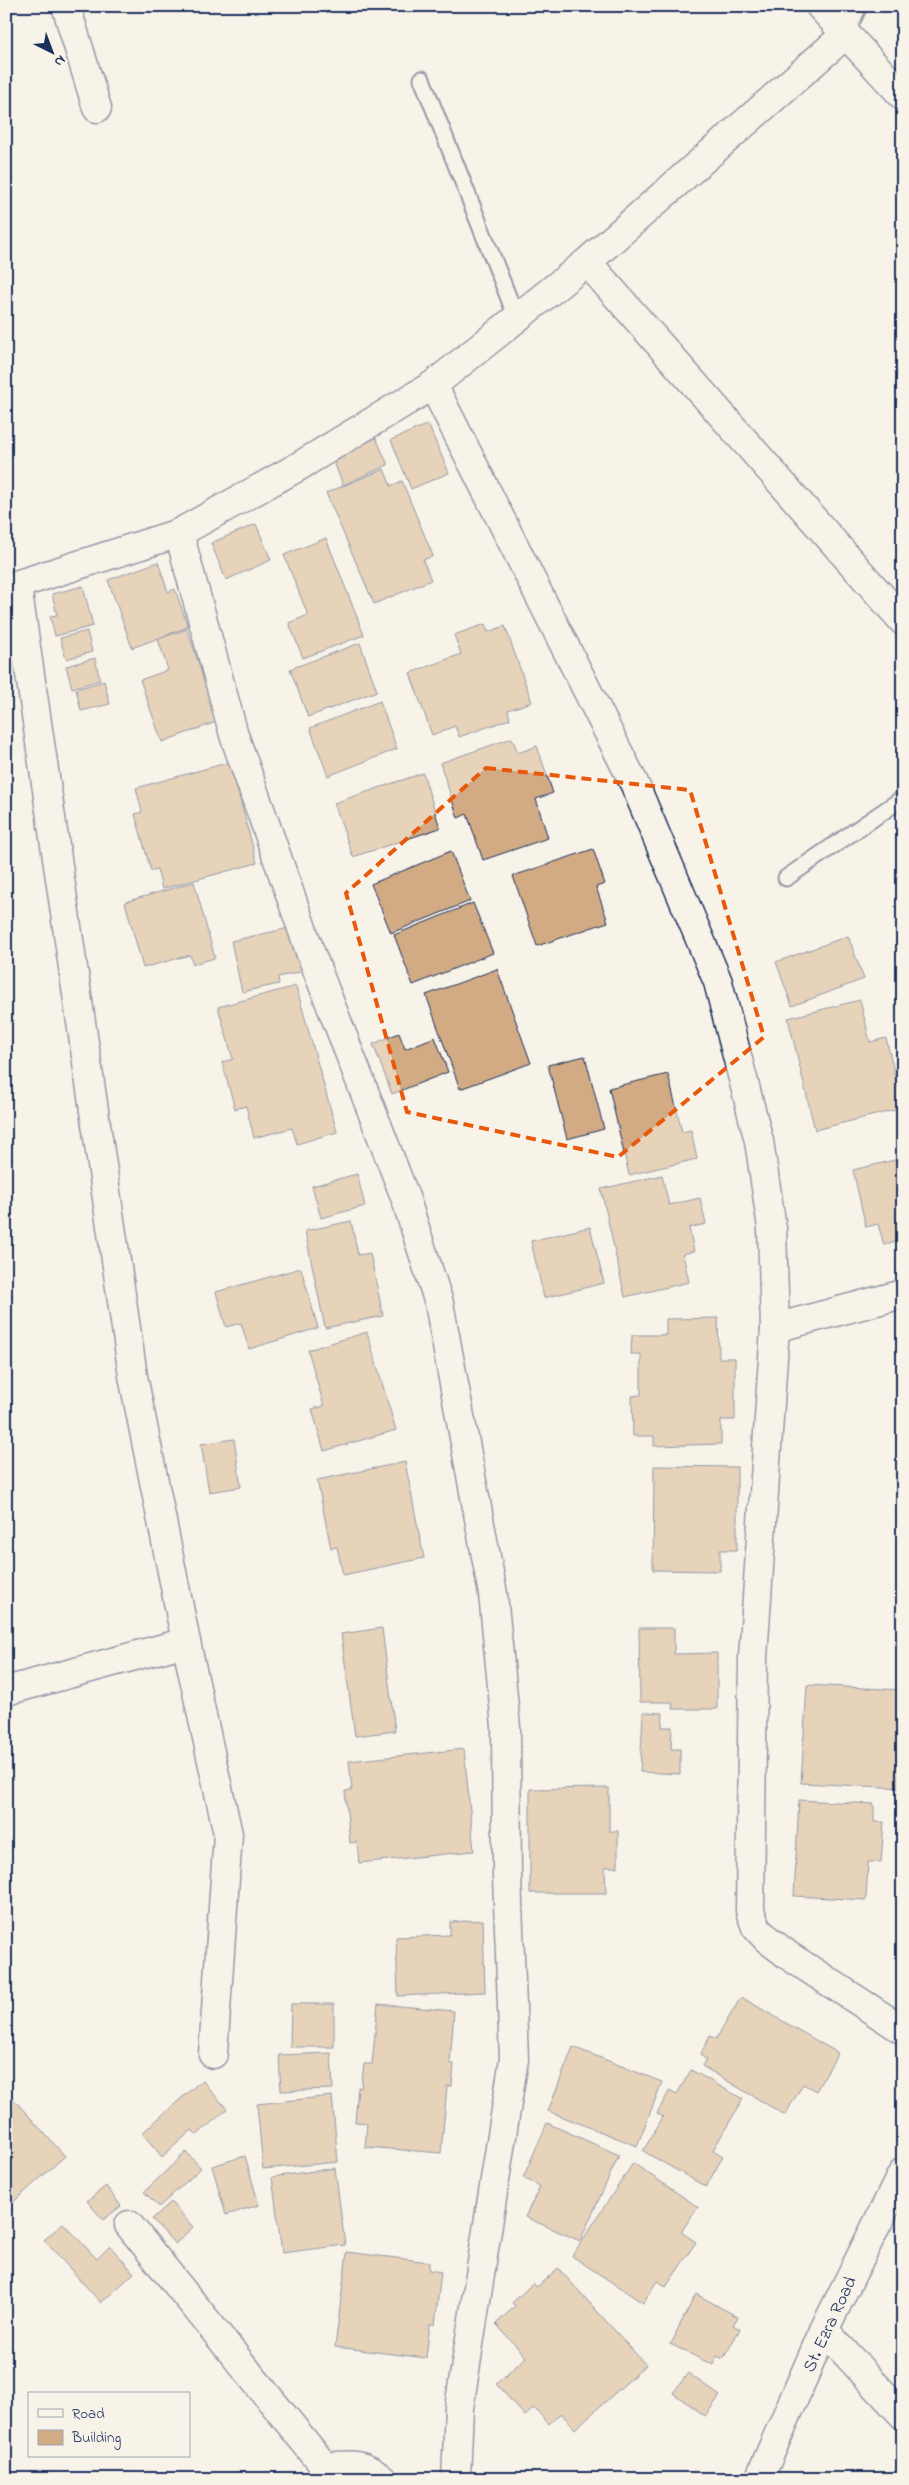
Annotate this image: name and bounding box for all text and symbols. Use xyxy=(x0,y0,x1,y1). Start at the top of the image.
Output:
north arrow xyxy=(28,28,78,78)
text: N xyxy=(49,50,70,72)
street label: St. Ezra Road xyxy=(797,2273,864,2377)
legend xyxy=(28,2392,190,2458)
text: Road xyxy=(72,2403,105,2425)
text: Building xyxy=(71,2427,121,2450)

